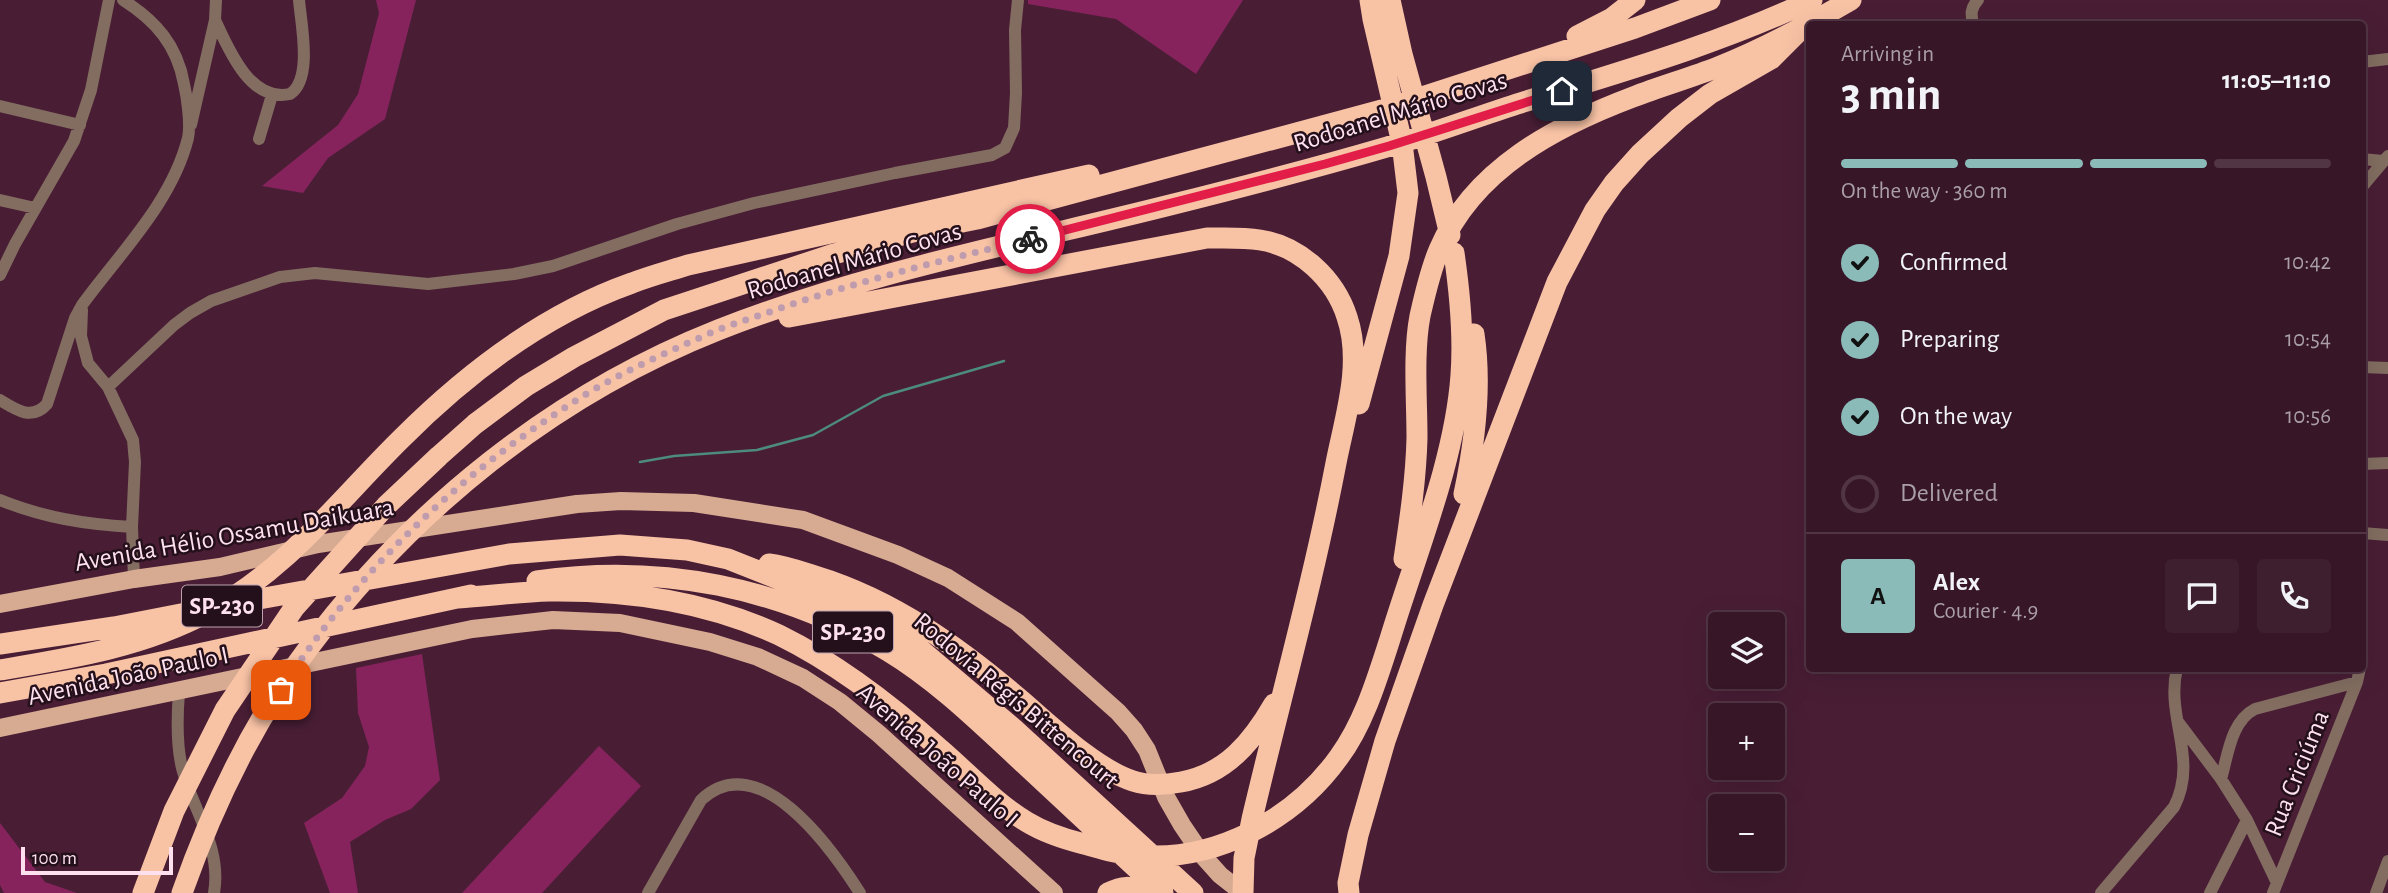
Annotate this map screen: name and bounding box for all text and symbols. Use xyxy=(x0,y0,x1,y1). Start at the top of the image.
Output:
text: Arriving in xyxy=(1841,43,1934,66)
pin xyxy=(1532,61,1592,121)
street label: Rodoanel Mário Covas xyxy=(1290,67,1510,157)
text: 11:05–11:10 xyxy=(2222,67,2331,93)
icon: home xyxy=(1543,72,1581,110)
text: 3 min xyxy=(1841,72,1941,118)
text: On the way · 360 m xyxy=(1841,180,2008,203)
courier xyxy=(995,204,1065,274)
street label: Rodoanel Mário Covas xyxy=(744,218,964,304)
icon: bike xyxy=(1011,220,1049,258)
icon: check xyxy=(1841,244,1879,282)
text: Confirmed xyxy=(1900,249,2008,275)
text: 10:42 xyxy=(2284,251,2331,274)
icon: check xyxy=(1841,321,1879,359)
text: Preparing xyxy=(1900,326,1999,352)
text: 10:54 xyxy=(2285,328,2331,351)
icon: check xyxy=(1841,398,1879,436)
text: On the way xyxy=(1900,403,2012,429)
text: 10:56 xyxy=(2285,405,2331,428)
text: Delivered xyxy=(1900,480,1998,506)
street label: Avenida Hélio Ossamu Daikuara xyxy=(73,494,396,576)
button: chat xyxy=(2165,559,2239,633)
button: phone xyxy=(2257,559,2331,633)
text: Alex xyxy=(1933,569,1980,595)
text: A xyxy=(1870,583,1886,609)
road number: SP-230 xyxy=(182,586,262,626)
text: Courier · 4.9 xyxy=(1933,600,2038,623)
street label: Rodovia Régis Bittencourt xyxy=(909,608,1124,794)
road number: SP-230 xyxy=(813,612,893,652)
map controls xyxy=(1708,612,1785,871)
button: layers xyxy=(1708,612,1785,689)
street label: Avenida João Paulo I xyxy=(25,642,231,710)
pin xyxy=(251,660,311,720)
icon: bag xyxy=(262,671,300,709)
street label: Avenida João Paulo I xyxy=(852,679,1023,833)
button: + xyxy=(1708,703,1785,780)
street label: Rua Criciúma xyxy=(2260,707,2334,840)
button: − xyxy=(1708,794,1785,871)
scale bar xyxy=(21,844,173,876)
text: 100 m xyxy=(32,849,77,868)

